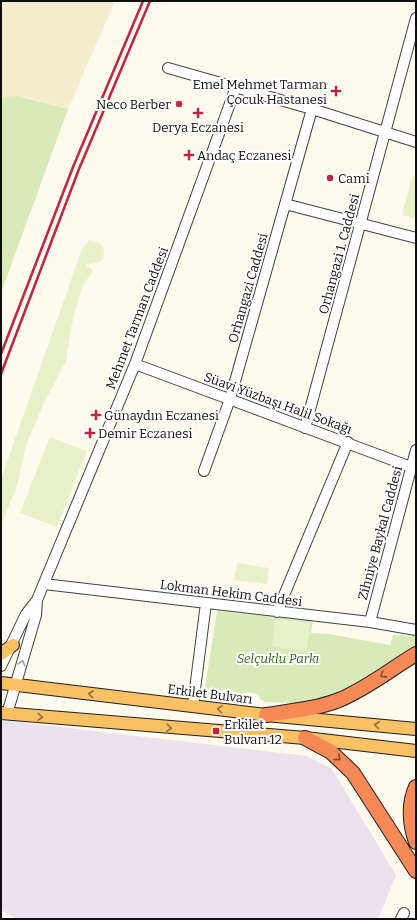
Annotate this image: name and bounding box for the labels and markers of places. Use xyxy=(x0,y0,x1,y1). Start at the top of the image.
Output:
place label: Emel Mehmet Tarman Çocuk Hastanesi xyxy=(193,77,328,107)
marker: Emel Mehmet Tarman Çocuk Hastanesi xyxy=(330,85,342,97)
place label: Neco Berber xyxy=(96,97,171,112)
marker: Neco Berber xyxy=(174,99,184,109)
marker: Derya Eczanesi xyxy=(193,108,203,118)
place label: Derya Eczanesi xyxy=(152,120,244,135)
place label: Andaç Eczanesi xyxy=(197,148,292,163)
marker: Andaç Eczanesi xyxy=(184,150,194,160)
place label: Cami xyxy=(338,171,370,186)
marker: Cami xyxy=(325,173,335,183)
place label: Günaydın Eczanesi xyxy=(104,408,219,423)
marker: Günaydın Eczanesi xyxy=(91,410,101,420)
place label: Demir Eczanesi xyxy=(98,426,192,441)
marker: Demir Eczanesi xyxy=(85,428,95,438)
place label: Erkilet Bulvarı 12 xyxy=(224,717,282,747)
marker: Erkilet Bulvarı 12 xyxy=(211,726,221,736)

